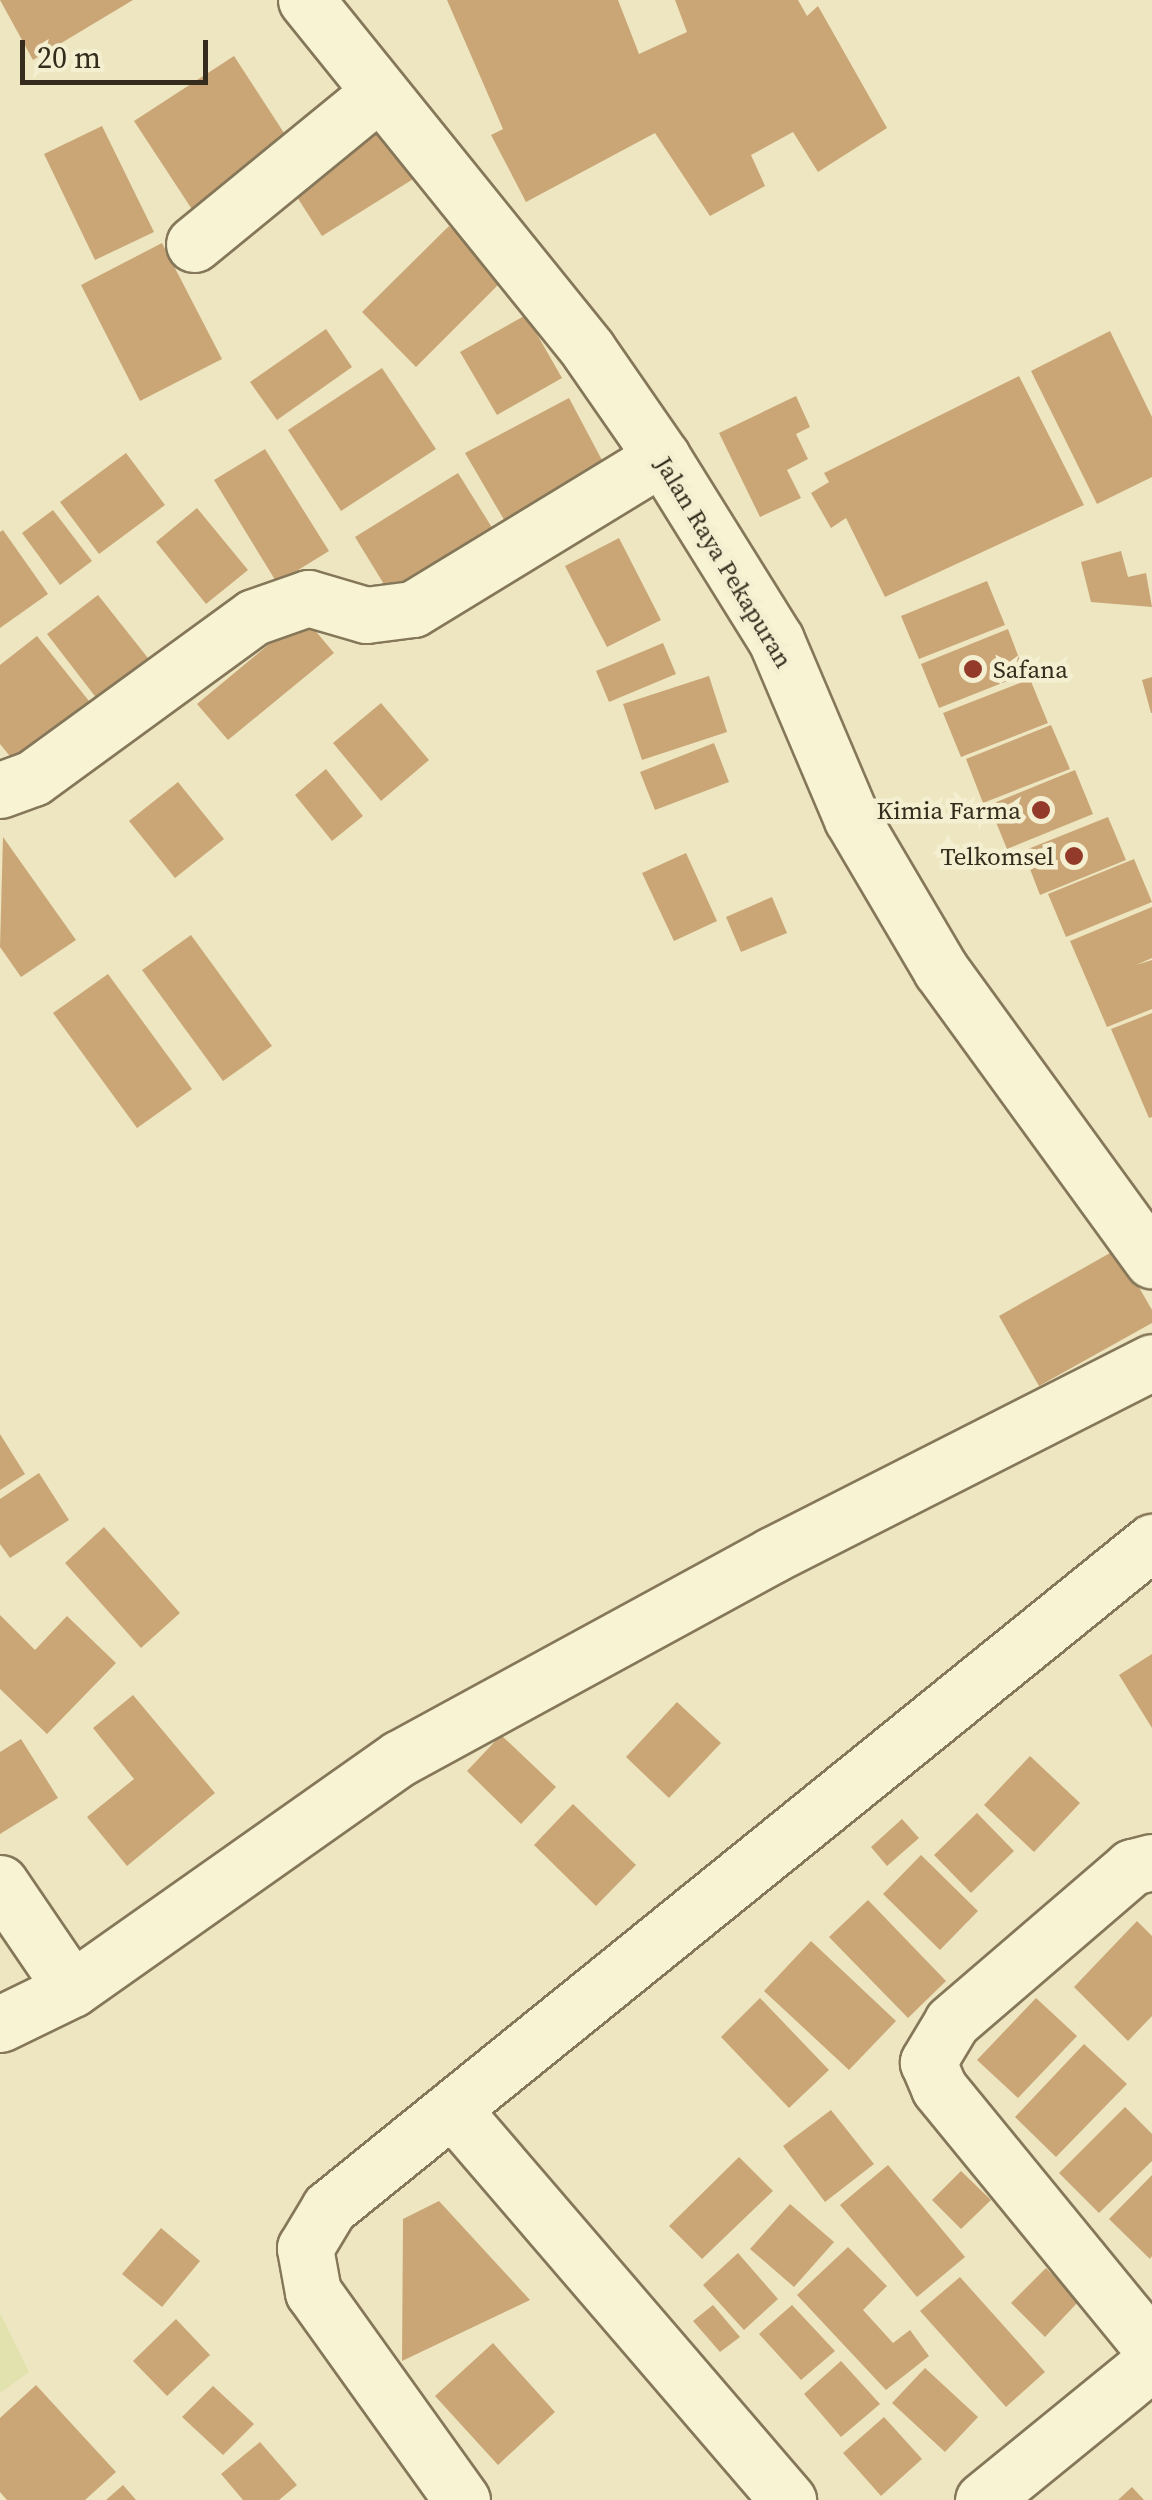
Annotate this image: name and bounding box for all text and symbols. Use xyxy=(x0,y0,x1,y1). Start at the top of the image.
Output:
scale bar xyxy=(25,20,212,82)
text: 20 m xyxy=(37,37,101,78)
street label: Jalan Raya Pekapuran xyxy=(649,451,799,673)
place label: Safana xyxy=(993,654,1068,684)
marker: Safana xyxy=(962,658,984,680)
place label: Kimia Farma xyxy=(876,795,1021,825)
marker: Kimia Farma xyxy=(1030,799,1052,821)
place label: Telkomsel xyxy=(940,841,1054,871)
marker: Telkomsel xyxy=(1063,845,1085,867)

